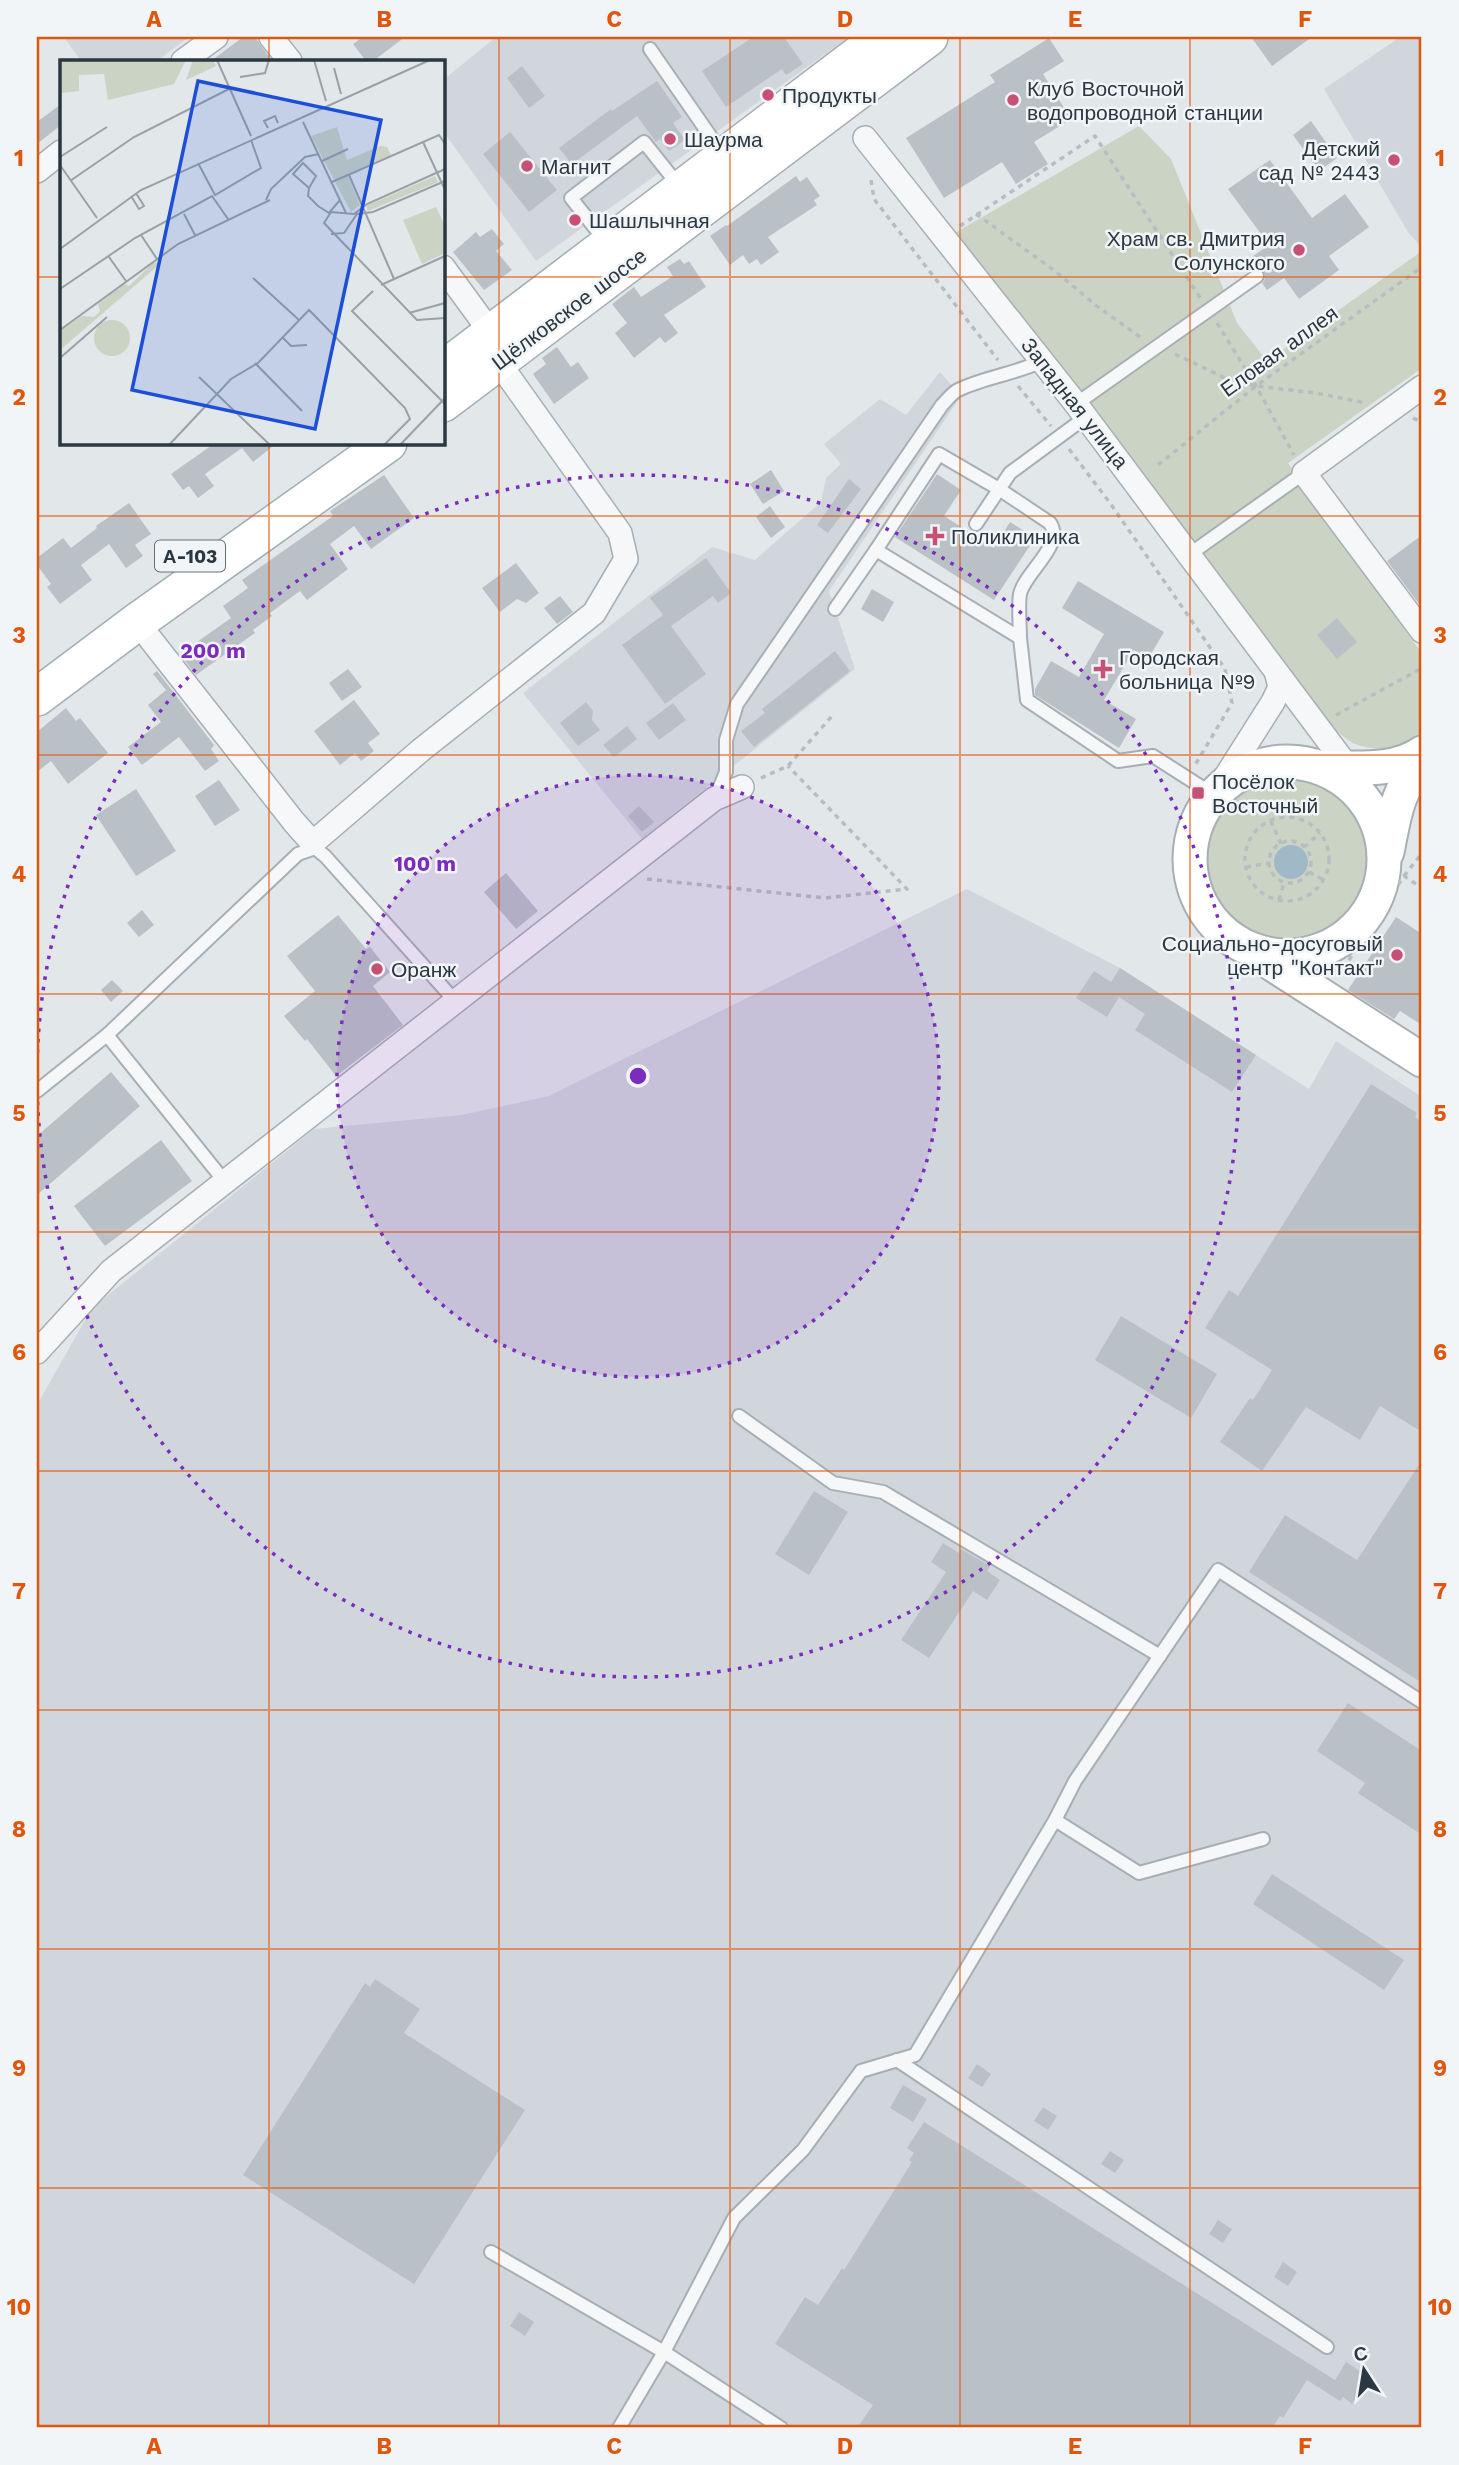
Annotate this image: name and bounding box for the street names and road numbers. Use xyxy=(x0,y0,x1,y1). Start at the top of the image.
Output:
street label: Щёлковское шоссе xyxy=(487,243,651,375)
street label: Еловая аллея xyxy=(1216,300,1342,402)
street label: Западная улица xyxy=(1016,333,1134,474)
road number: А-103 xyxy=(155,540,225,572)

